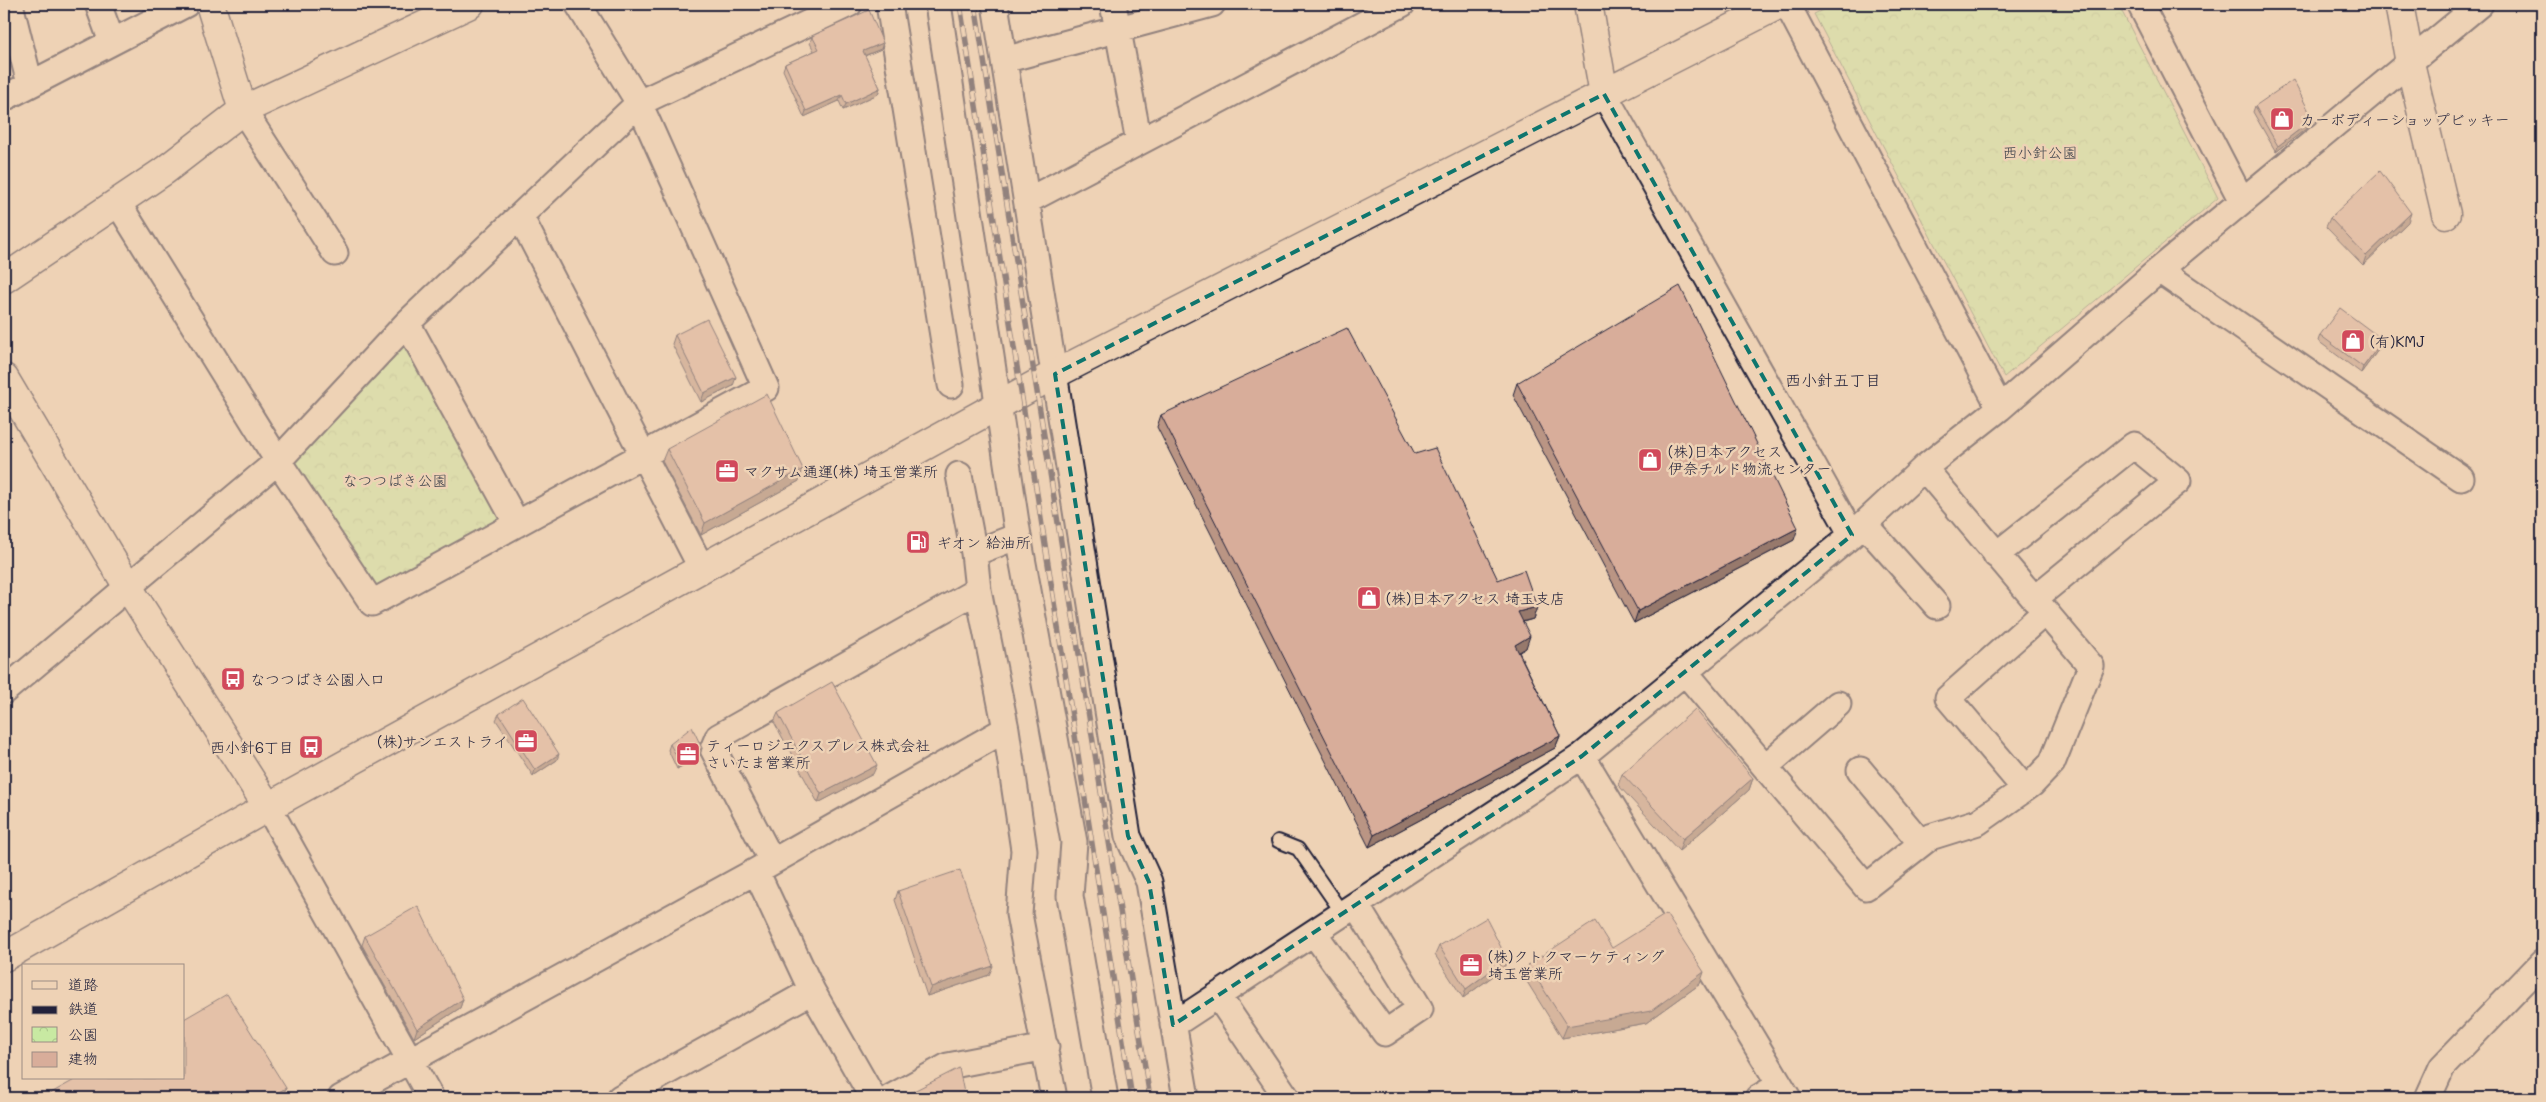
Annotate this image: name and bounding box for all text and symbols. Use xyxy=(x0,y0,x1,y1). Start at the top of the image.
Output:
shop icon: カーボディーショップビッキー xyxy=(2269,106,2295,132)
place label: カーボディーショップビッキー xyxy=(2300,109,2510,129)
park label: 西小針公園 xyxy=(2002,142,2078,162)
shop icon: (有)KMJ xyxy=(2340,328,2366,354)
place label: (有)KMJ xyxy=(2370,331,2425,351)
district label: 西小針五丁目 xyxy=(1785,369,1881,390)
place label: (株)日本アクセス 伊奈チルド物流センター xyxy=(1668,441,1832,478)
shop icon: (株)日本アクセス 伊奈チルド物流センター xyxy=(1637,447,1663,473)
office icon: マクサム通運(株) 埼玉営業所 xyxy=(714,458,740,484)
place label: マクサム通運(株) 埼玉営業所 xyxy=(744,461,938,481)
park label: なつつばき公園 xyxy=(342,470,448,490)
fuel station icon: ギオン 給油所 xyxy=(905,529,931,555)
place label: ギオン 給油所 xyxy=(936,532,1031,552)
shop icon: (株)日本アクセス 埼玉支店 xyxy=(1356,585,1382,611)
place label: (株)日本アクセス 埼玉支店 xyxy=(1386,588,1565,608)
bus stop icon: なつつばき公園入口 xyxy=(220,666,246,692)
place label: なつつばき公園入口 xyxy=(250,669,385,689)
office icon: (株)サンエストライ xyxy=(513,728,539,754)
place label: (株)サンエストライ xyxy=(377,731,508,751)
bus stop icon: 西小針6丁目 xyxy=(298,734,324,760)
place label: ティーロジエクスプレス株式会社 さいたま営業所 xyxy=(706,735,930,772)
place label: 西小針6丁目 xyxy=(210,737,294,757)
office icon: ティーロジエクスプレス株式会社 さいたま営業所 xyxy=(675,741,701,767)
place label: (株)クトクマーケティング 埼玉営業所 xyxy=(1488,946,1664,983)
office icon: (株)クトクマーケティング 埼玉営業所 xyxy=(1458,952,1484,978)
legend xyxy=(22,964,185,1080)
text: 道路 xyxy=(68,974,98,994)
text: 鉄道 xyxy=(68,998,98,1018)
text: 公園 xyxy=(68,1024,98,1044)
text: 建物 xyxy=(68,1048,98,1068)

